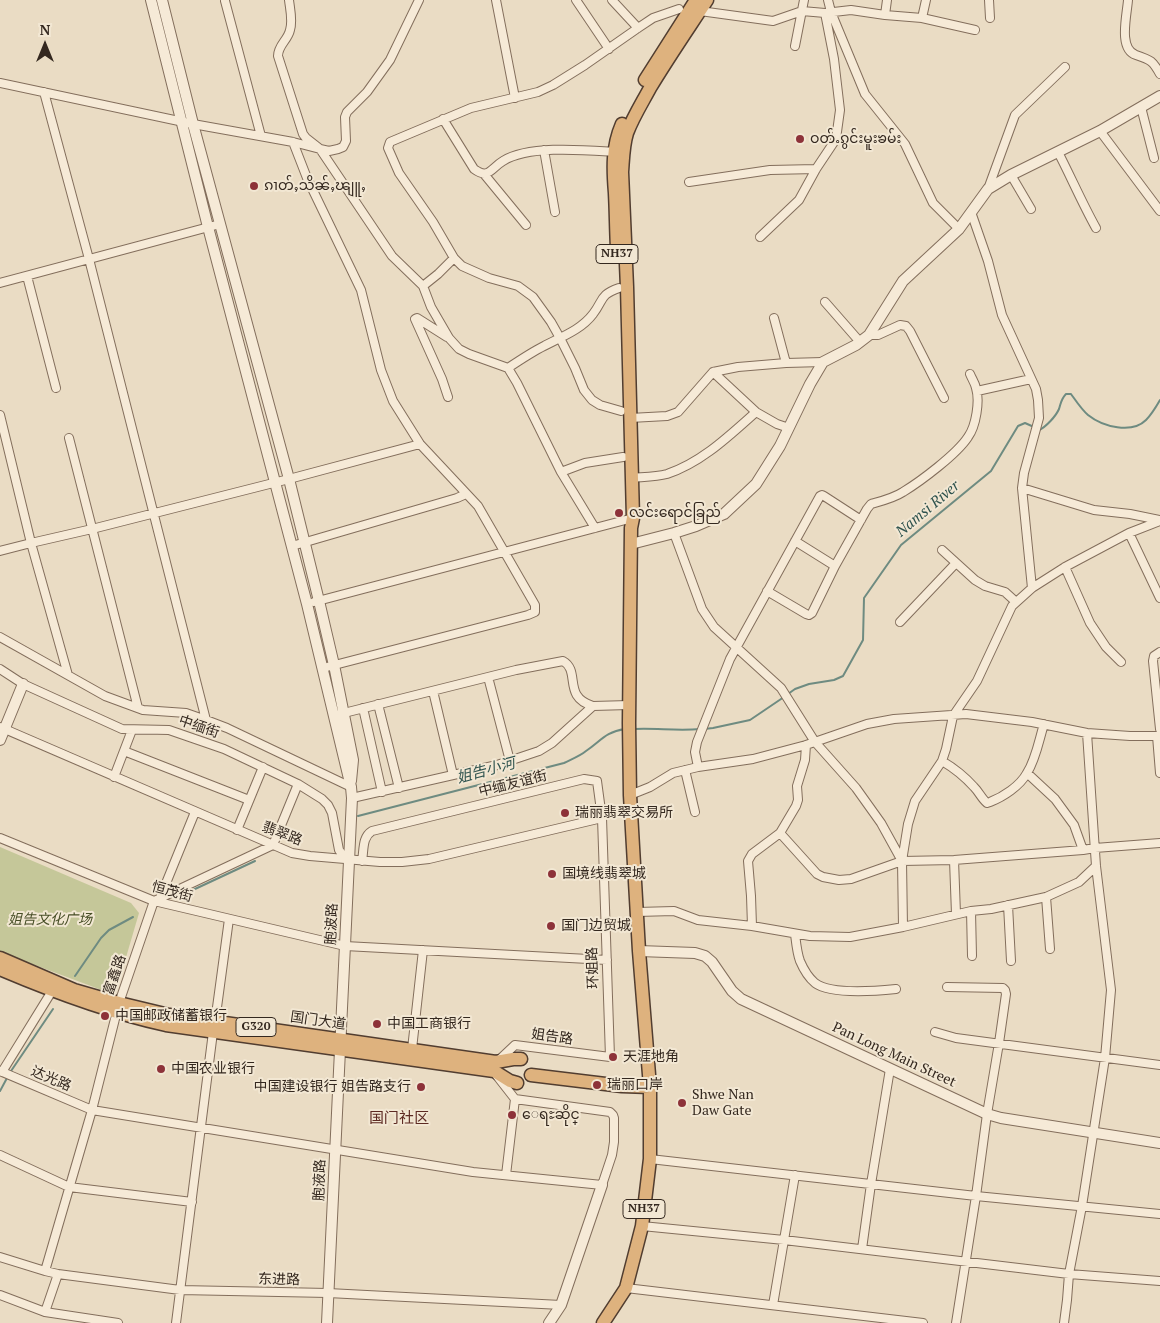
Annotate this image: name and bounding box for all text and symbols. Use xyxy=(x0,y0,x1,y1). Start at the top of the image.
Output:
north arrow xyxy=(20,20,70,70)
text: N xyxy=(40,20,50,39)
place label: ဝတ်ႉၵွင်းမူးၶမ်း xyxy=(810,131,901,147)
marker: ဝတ်ႉၵွင်းမူးၶမ်း xyxy=(794,133,806,145)
place label: ၵၢတ်ႇသိၼ်ႇၽျူႇ xyxy=(264,178,366,194)
marker: ၵၢတ်ႇသိၼ်ႇၽျူႇ xyxy=(248,180,260,192)
road number: NH37 xyxy=(596,244,638,264)
water label: Namsi River xyxy=(892,477,964,541)
place label: လင်းရောင်ခြည် xyxy=(629,505,721,521)
marker: လင်းရောင်ခြည် xyxy=(613,507,625,519)
street label: 中缅街 xyxy=(176,712,222,742)
water label: 姐告小河 xyxy=(455,755,517,787)
street label: 中缅友谊街 xyxy=(477,767,549,801)
place label: 瑞丽翡翠交易所 xyxy=(575,805,673,821)
marker: 瑞丽翡翠交易所 xyxy=(559,807,571,819)
street label: 翡翠路 xyxy=(259,819,305,849)
place label: 国境线翡翠城 xyxy=(562,866,646,882)
marker: 国境线翡翠城 xyxy=(546,868,558,880)
street label: 恒茂街 xyxy=(150,878,194,906)
street label: 胞波路 xyxy=(323,903,341,945)
park label: 姐告文化广场 xyxy=(8,912,92,928)
place label: 国门边贸城 xyxy=(561,918,631,934)
marker: 国门边贸城 xyxy=(545,920,557,932)
street label: 环姐路 xyxy=(584,947,602,989)
street label: 富鑫路 xyxy=(100,952,130,998)
place label: 中国邮政储蓄银行 xyxy=(115,1008,227,1024)
street label: 国门大道 xyxy=(289,1009,347,1033)
marker: 中国邮政储蓄银行 xyxy=(99,1010,111,1022)
place label: 中国工商银行 xyxy=(387,1016,471,1032)
road number: G320 xyxy=(236,1018,276,1036)
marker: 中国工商银行 xyxy=(371,1018,383,1030)
street label: Pan Long Main Street xyxy=(830,1019,958,1091)
street label: 姐告路 xyxy=(530,1026,574,1048)
place label: 天涯地角 xyxy=(623,1049,679,1065)
marker: 天涯地角 xyxy=(607,1051,619,1063)
place label: 中国农业银行 xyxy=(171,1061,255,1077)
street label: 达光路 xyxy=(28,1063,74,1095)
marker: 中国农业银行 xyxy=(155,1063,167,1075)
place label: 瑞丽口岸 xyxy=(607,1077,663,1093)
place label: 中国建设银行 姐告路支行 xyxy=(254,1079,411,1095)
marker: 瑞丽口岸 xyxy=(591,1079,603,1091)
marker: 中国建设银行 姐告路支行 xyxy=(415,1081,427,1093)
place label: Shwe Nan Daw Gate xyxy=(692,1087,754,1120)
marker: Shwe Nan Daw Gate xyxy=(676,1097,688,1109)
place label: ေရႊဆိုင္ xyxy=(522,1107,580,1123)
marker: ေရႊဆိုင္ xyxy=(506,1109,518,1121)
district label: 国门社区 xyxy=(369,1110,429,1128)
street label: 胞液路 xyxy=(311,1159,329,1201)
road number: NH37 xyxy=(623,1200,665,1218)
street label: 东进路 xyxy=(258,1271,300,1289)

